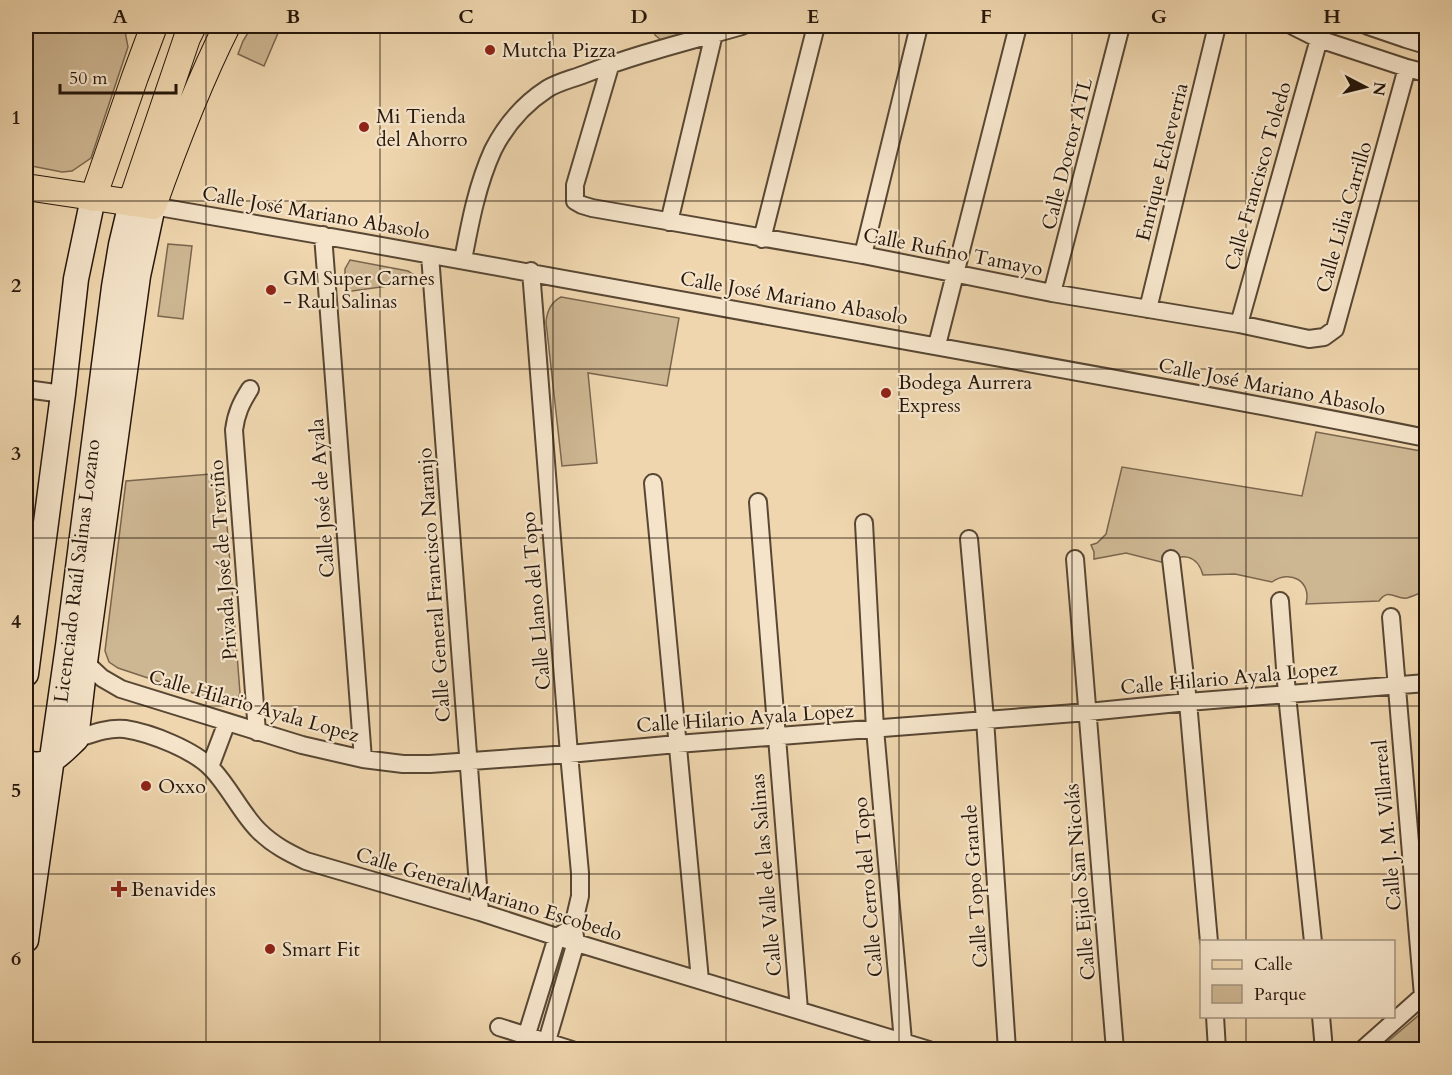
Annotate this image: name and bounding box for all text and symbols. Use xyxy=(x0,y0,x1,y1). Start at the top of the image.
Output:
text: A xyxy=(112,3,128,30)
text: B xyxy=(286,3,300,30)
text: C xyxy=(458,3,474,30)
text: D xyxy=(630,3,648,30)
text: E xyxy=(807,3,819,30)
text: F xyxy=(980,3,992,30)
text: G xyxy=(1151,3,1167,30)
text: H xyxy=(1323,3,1341,30)
place label: Mutcha Pizza xyxy=(502,37,617,64)
marker: Mutcha Pizza xyxy=(483,43,497,57)
scale bar xyxy=(60,57,176,95)
north arrow xyxy=(1335,57,1395,117)
text: 50 m xyxy=(69,66,108,91)
street label: Calle Doctor ATL xyxy=(1035,74,1099,233)
street label: Calle Francisco Toledo xyxy=(1218,78,1298,273)
street label: Enrique Echeverria xyxy=(1129,80,1195,244)
text: N xyxy=(1367,80,1391,97)
place label: Mi Tienda del Ahorro xyxy=(376,103,468,153)
text: 1 xyxy=(11,104,21,131)
marker: Mi Tienda del Ahorro xyxy=(357,120,371,134)
street label: Calle Lilia Carrillo xyxy=(1310,138,1379,296)
street label: Calle José Mariano Abasolo xyxy=(200,180,432,246)
street label: Calle Rufino Tamayo xyxy=(861,221,1045,283)
place label: GM Super Carnes - Raul Salinas xyxy=(283,265,435,315)
street label: Calle José Mariano Abasolo xyxy=(678,265,910,331)
text: 2 xyxy=(11,272,21,299)
marker: GM Super Carnes - Raul Salinas xyxy=(264,283,278,297)
street label: Calle José Mariano Abasolo xyxy=(1156,352,1388,422)
place label: Bodega Aurrera Express xyxy=(898,369,1033,419)
marker: Bodega Aurrera Express xyxy=(879,386,893,400)
street label: Calle José de Ayala xyxy=(303,417,341,579)
street label: Licenciado Raúl Salinas Lozano xyxy=(47,437,107,704)
text: 3 xyxy=(11,440,21,467)
street label: Calle General Francisco Naranjo xyxy=(411,447,457,723)
street label: Privada José de Treviño xyxy=(203,459,243,661)
street label: Calle Llano del Topo xyxy=(515,510,557,691)
text: 4 xyxy=(11,608,21,635)
street label: Calle Hilario Ayala Lopez xyxy=(1119,655,1339,701)
street label: Calle Hilario Ayala Lopez xyxy=(146,663,362,749)
street label: Calle Hilario Ayala Lopez xyxy=(635,697,855,739)
street label: Calle J. M. Villarreal xyxy=(1366,738,1408,912)
street label: Calle Valle de las Salinas xyxy=(744,772,788,978)
place label: Oxxo xyxy=(158,773,206,800)
text: 5 xyxy=(11,777,21,804)
marker: Oxxo xyxy=(139,779,153,793)
street label: Calle Ejido San Nicolás xyxy=(1058,782,1102,982)
street label: Calle Cerro del Topo xyxy=(847,796,889,978)
street label: Calle Topo Grande xyxy=(956,803,994,969)
street label: Calle General Mariano Escobedo xyxy=(353,841,626,947)
place label: Benavides xyxy=(131,876,216,903)
marker: Benavides xyxy=(112,882,126,896)
place label: Smart Fit xyxy=(282,936,361,963)
legend xyxy=(1200,940,1395,1018)
marker: Smart Fit xyxy=(263,942,277,956)
text: 6 xyxy=(11,945,21,972)
text: Calle xyxy=(1254,952,1293,977)
text: Parque xyxy=(1254,982,1307,1007)

